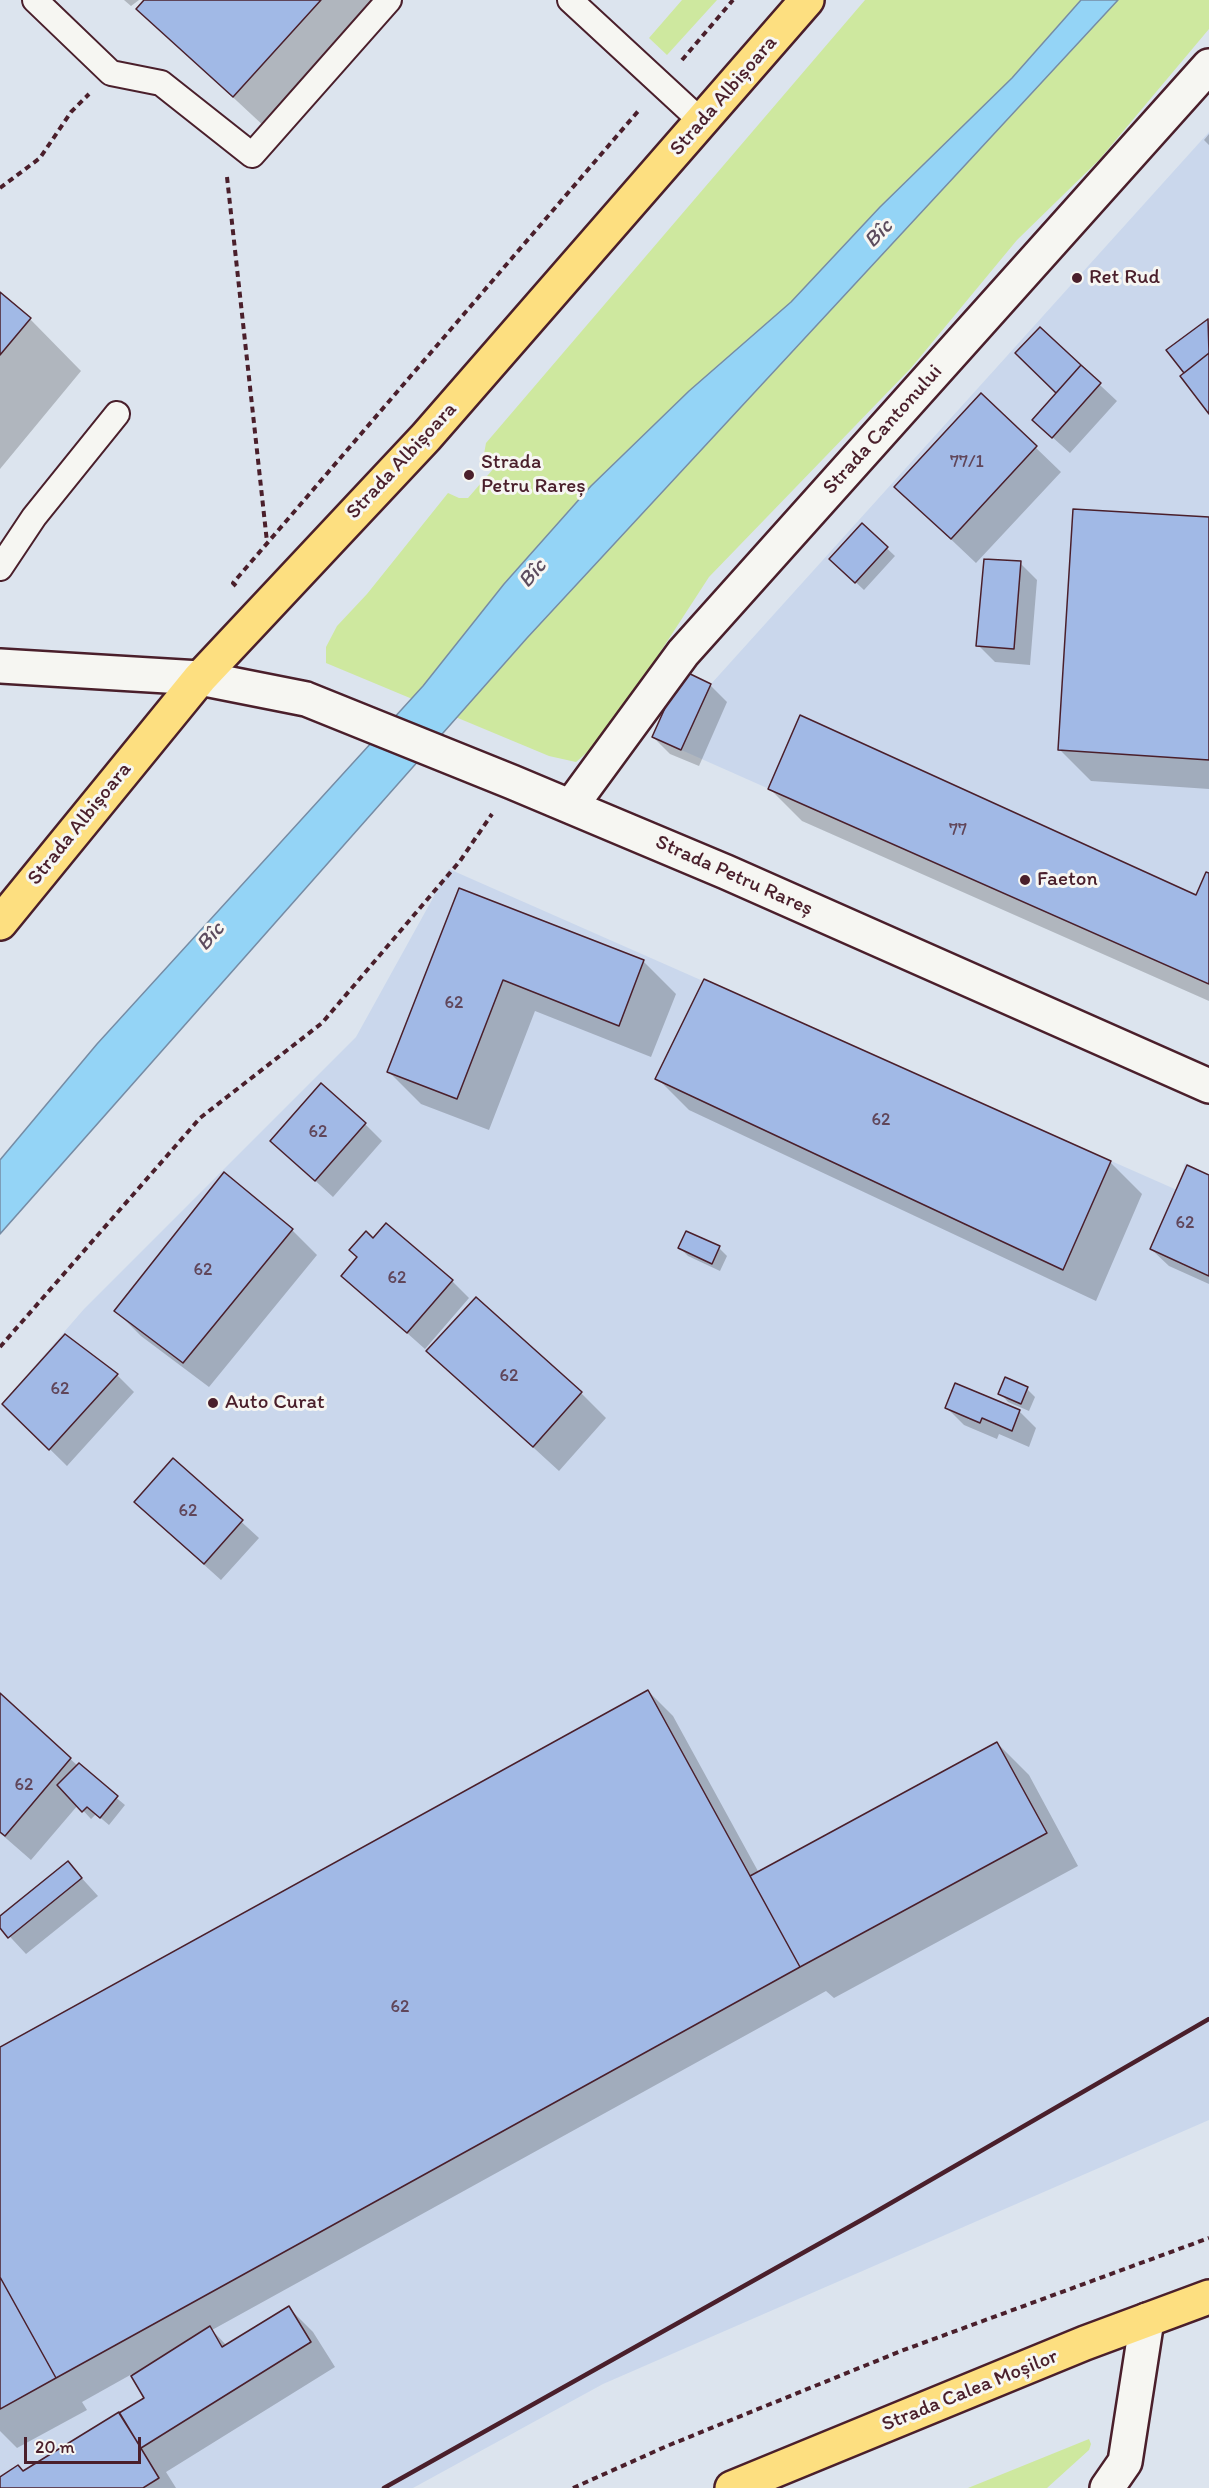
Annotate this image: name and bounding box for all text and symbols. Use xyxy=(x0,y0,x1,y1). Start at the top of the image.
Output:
street label: Strada Albișoara xyxy=(665,31,783,161)
water label: Bîc xyxy=(859,214,899,254)
place label: Ret Rud xyxy=(1089,265,1160,291)
marker: Ret Rud xyxy=(1070,271,1084,285)
street label: Strada Cantonului xyxy=(818,360,948,500)
street label: Strada Albișoara xyxy=(341,397,463,525)
place label: Strada Petru Rareș xyxy=(481,450,586,500)
house number: 77/1 xyxy=(950,451,984,473)
marker: Strada Petru Rareș xyxy=(462,468,476,482)
water label: Bîc xyxy=(513,554,553,594)
street label: Strada Albișoara xyxy=(23,757,137,891)
house number: 77 xyxy=(949,819,967,841)
street label: Strada Petru Rareș xyxy=(651,830,817,922)
place label: Faeton xyxy=(1037,867,1098,893)
marker: Faeton xyxy=(1018,873,1032,887)
water label: Bîc xyxy=(191,917,231,957)
house number: 62 xyxy=(445,992,463,1014)
house number: 62 xyxy=(872,1109,890,1131)
house number: 62 xyxy=(309,1121,327,1143)
house number: 62 xyxy=(1176,1212,1194,1234)
house number: 62 xyxy=(194,1259,212,1281)
house number: 62 xyxy=(388,1267,406,1289)
house number: 62 xyxy=(500,1365,518,1387)
house number: 62 xyxy=(51,1378,69,1400)
place label: Auto Curat xyxy=(225,1390,325,1416)
marker: Auto Curat xyxy=(206,1396,220,1410)
house number: 62 xyxy=(179,1500,197,1522)
house number: 62 xyxy=(15,1774,33,1796)
house number: 62 xyxy=(391,1996,409,2018)
street label: Strada Calea Moșilor xyxy=(878,2344,1062,2438)
scale bar xyxy=(27,2425,144,2463)
text: 20 m xyxy=(35,2436,75,2458)

